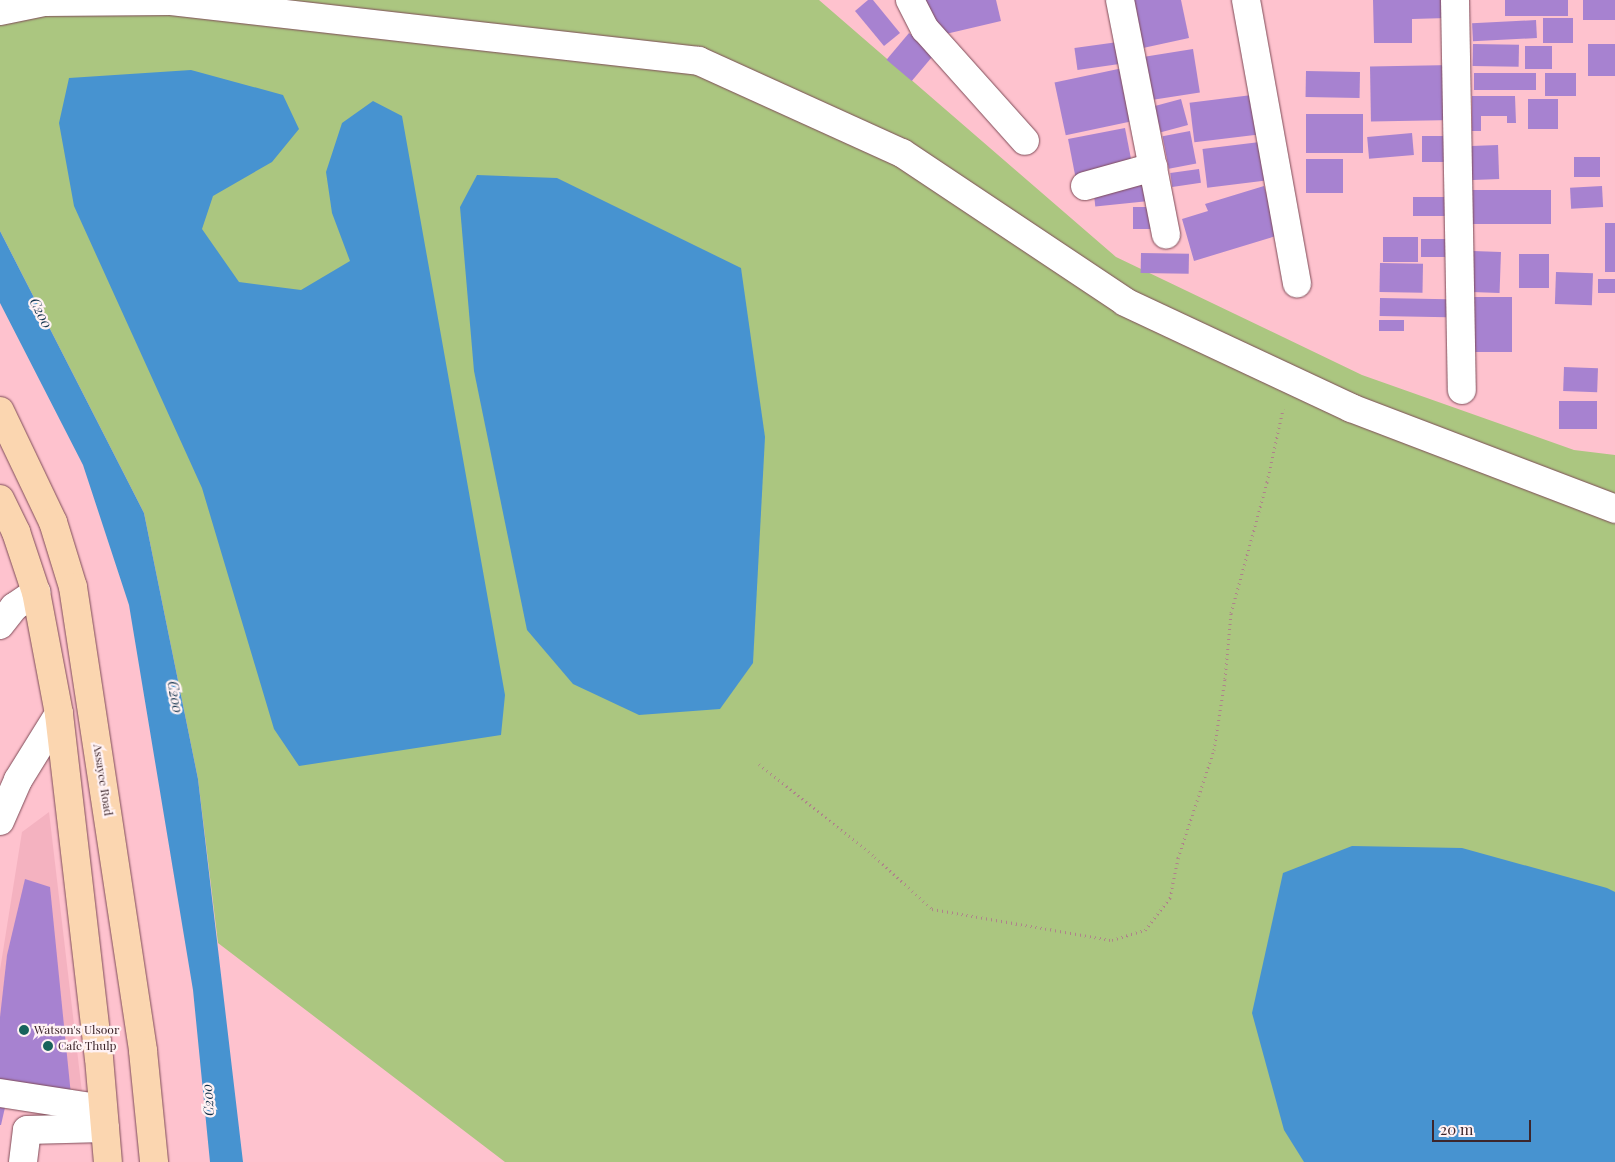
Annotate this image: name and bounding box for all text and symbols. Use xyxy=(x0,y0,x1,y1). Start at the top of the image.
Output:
water label: C200 xyxy=(26,295,56,331)
water label: C200 xyxy=(164,680,186,714)
street label: Assayee Road xyxy=(90,743,116,817)
place label: Watson's Ulsoor xyxy=(34,1023,119,1037)
marker: Watson's Ulsoor xyxy=(18,1024,30,1036)
place label: Cafe Thulp xyxy=(58,1039,117,1053)
marker: Cafe Thulp xyxy=(42,1040,54,1052)
water label: C200 xyxy=(198,1083,218,1117)
scale bar xyxy=(1435,1110,1534,1142)
text: 20 m xyxy=(1440,1119,1473,1139)

